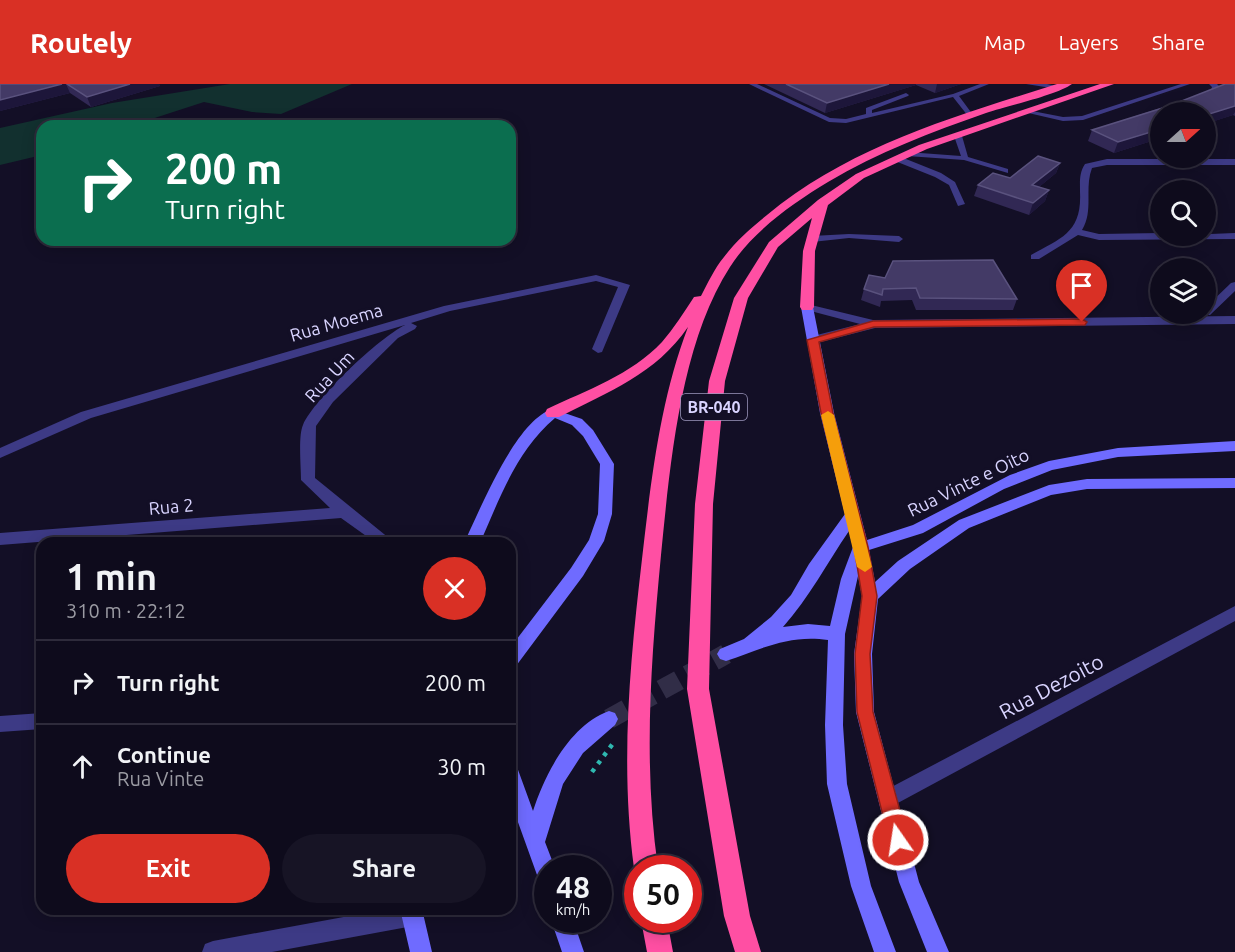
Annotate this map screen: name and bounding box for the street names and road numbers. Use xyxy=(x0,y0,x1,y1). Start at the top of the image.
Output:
street label: Rua Moema xyxy=(287,299,385,345)
street label: Rua Um xyxy=(300,346,358,406)
road number: BR-040 xyxy=(681,394,747,420)
street label: Rua Vinte e Oito xyxy=(904,444,1032,520)
street label: Rua 2 xyxy=(148,494,194,518)
street label: Rua Dezoito xyxy=(995,649,1107,723)

